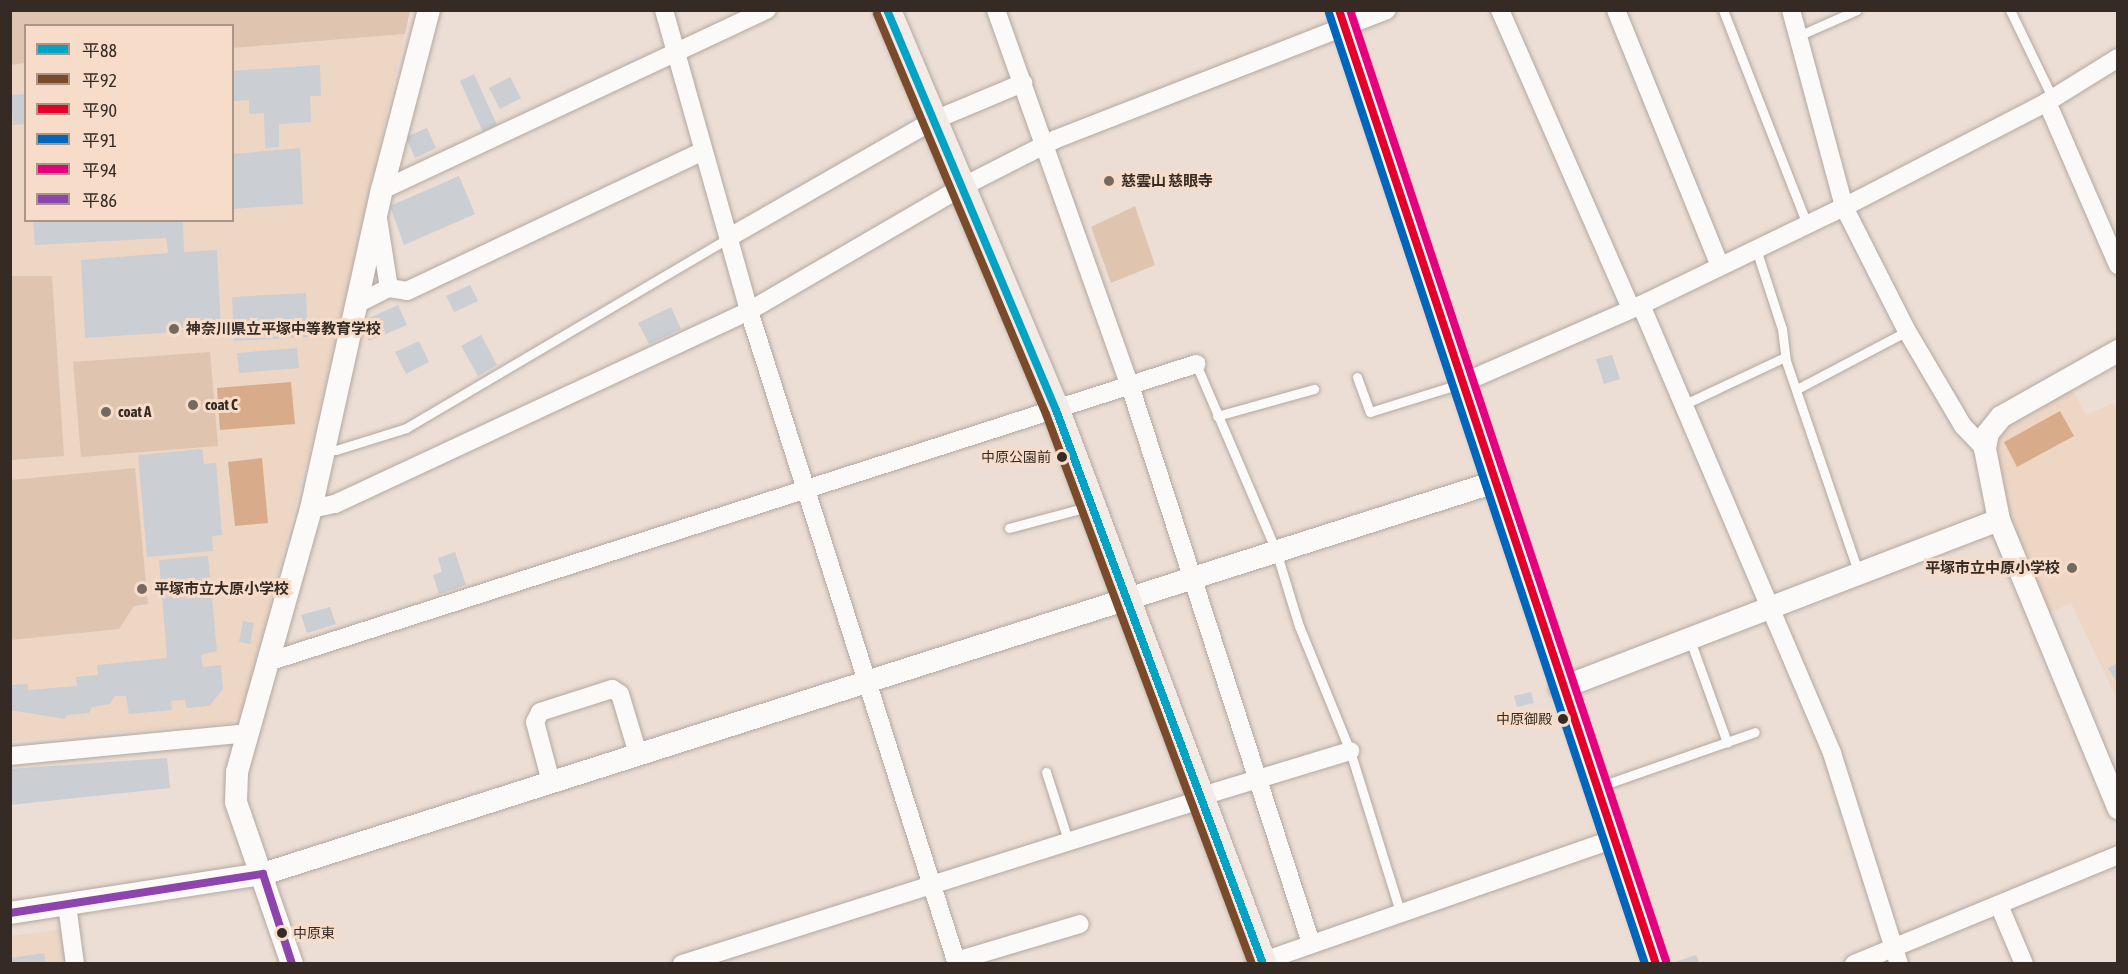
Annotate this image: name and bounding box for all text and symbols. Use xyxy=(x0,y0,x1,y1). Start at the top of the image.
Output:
legend xyxy=(24,24,234,222)
text: 平88 xyxy=(82,40,117,61)
text: 平92 xyxy=(82,70,117,91)
text: 平90 xyxy=(82,100,117,121)
text: 平91 xyxy=(82,130,117,151)
text: 平94 xyxy=(82,160,117,181)
place label: 慈雲山 慈眼寺 xyxy=(1121,172,1213,190)
marker: 慈雲山 慈眼寺 xyxy=(1102,174,1116,188)
text: 平86 xyxy=(82,190,117,211)
place label: 神奈川県立平塚中等教育学校 xyxy=(186,320,381,338)
marker: 神奈川県立平塚中等教育学校 xyxy=(167,322,181,336)
place label: coat C xyxy=(205,396,238,414)
marker: coat C xyxy=(186,398,200,412)
place label: coat A xyxy=(118,403,151,421)
marker: coat A xyxy=(99,405,113,419)
place label: 中原公園前 xyxy=(981,449,1051,465)
marker: 中原公園前 xyxy=(1056,451,1068,463)
place label: 平塚市立中原小学校 xyxy=(1925,559,2060,577)
marker: 平塚市立中原小学校 xyxy=(2065,561,2079,575)
place label: 平塚市立大原小学校 xyxy=(154,580,289,598)
marker: 平塚市立大原小学校 xyxy=(135,582,149,596)
place label: 中原御殿 xyxy=(1496,711,1552,727)
marker: 中原御殿 xyxy=(1557,713,1569,725)
place label: 中原東 xyxy=(293,925,335,941)
marker: 中原東 xyxy=(276,927,288,939)

